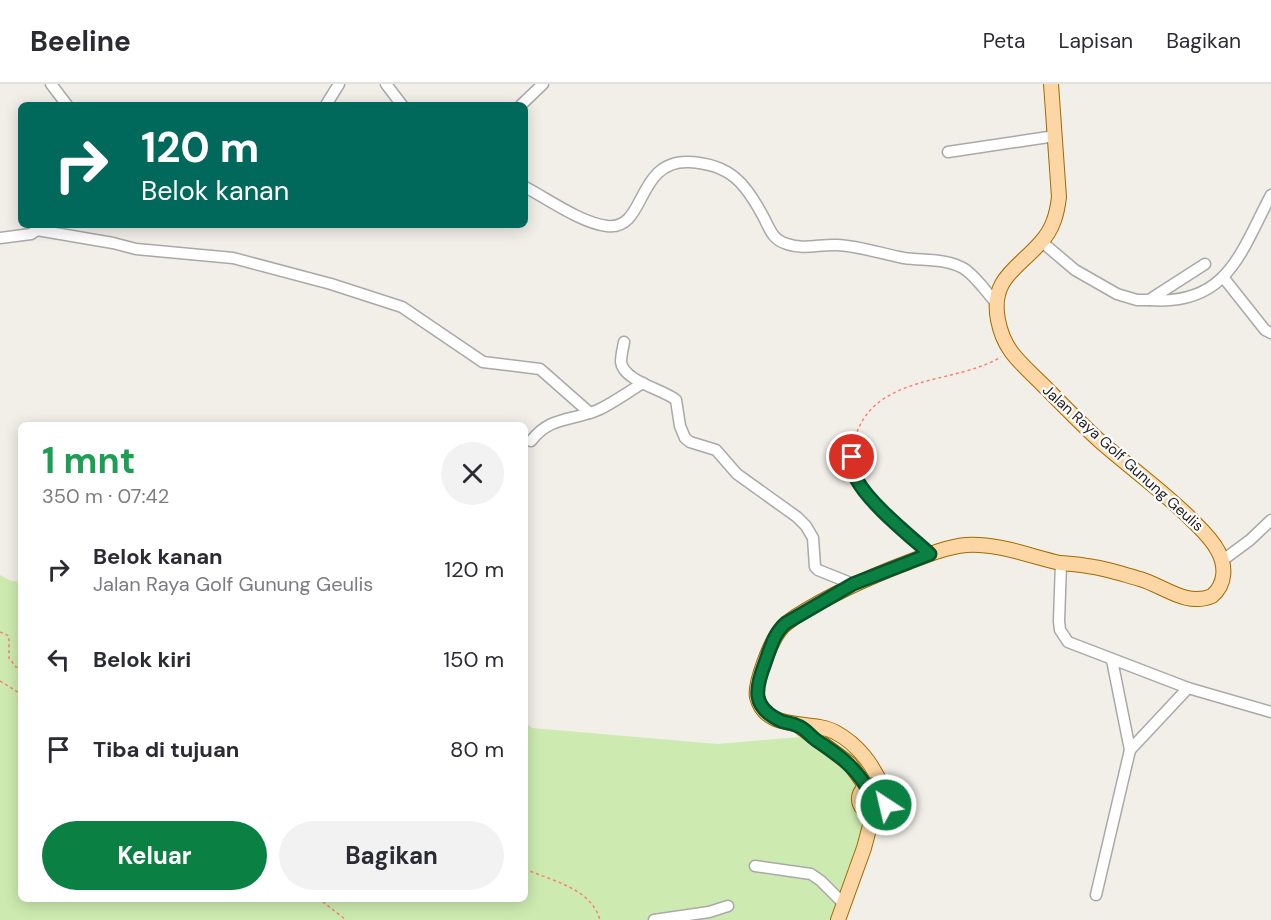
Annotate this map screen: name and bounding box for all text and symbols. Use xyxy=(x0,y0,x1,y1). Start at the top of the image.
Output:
text: Beeline xyxy=(30,23,131,60)
text: Peta xyxy=(983,27,1025,55)
text: Lapisan xyxy=(1058,27,1133,55)
text: Bagikan xyxy=(1166,27,1241,55)
text: 120 m xyxy=(141,120,259,175)
icon: right xyxy=(42,126,120,204)
text: Belok kanan xyxy=(141,173,289,208)
street label: Jalan Raya Golf Gunung Geulis xyxy=(1038,380,1208,536)
pin xyxy=(826,431,877,482)
text: 1 mnt xyxy=(42,437,135,484)
icon: arrive xyxy=(835,440,868,473)
button: close xyxy=(441,442,504,505)
text: 350 m · 07:42 xyxy=(42,483,169,509)
text: Belok kanan xyxy=(93,542,223,571)
icon: right xyxy=(42,553,75,586)
text: 120 m xyxy=(444,555,504,584)
text: Jalan Raya Golf Gunung Geulis xyxy=(93,571,373,597)
icon: left xyxy=(42,643,75,676)
text: Belok kiri xyxy=(93,645,191,674)
text: 150 m xyxy=(443,645,504,674)
icon: arrive xyxy=(42,733,75,766)
text: Tiba di tujuan xyxy=(93,735,239,764)
text: 80 m xyxy=(450,735,504,764)
position arrow xyxy=(854,773,918,837)
button: Keluar xyxy=(42,821,267,890)
button: Bagikan xyxy=(279,821,504,890)

